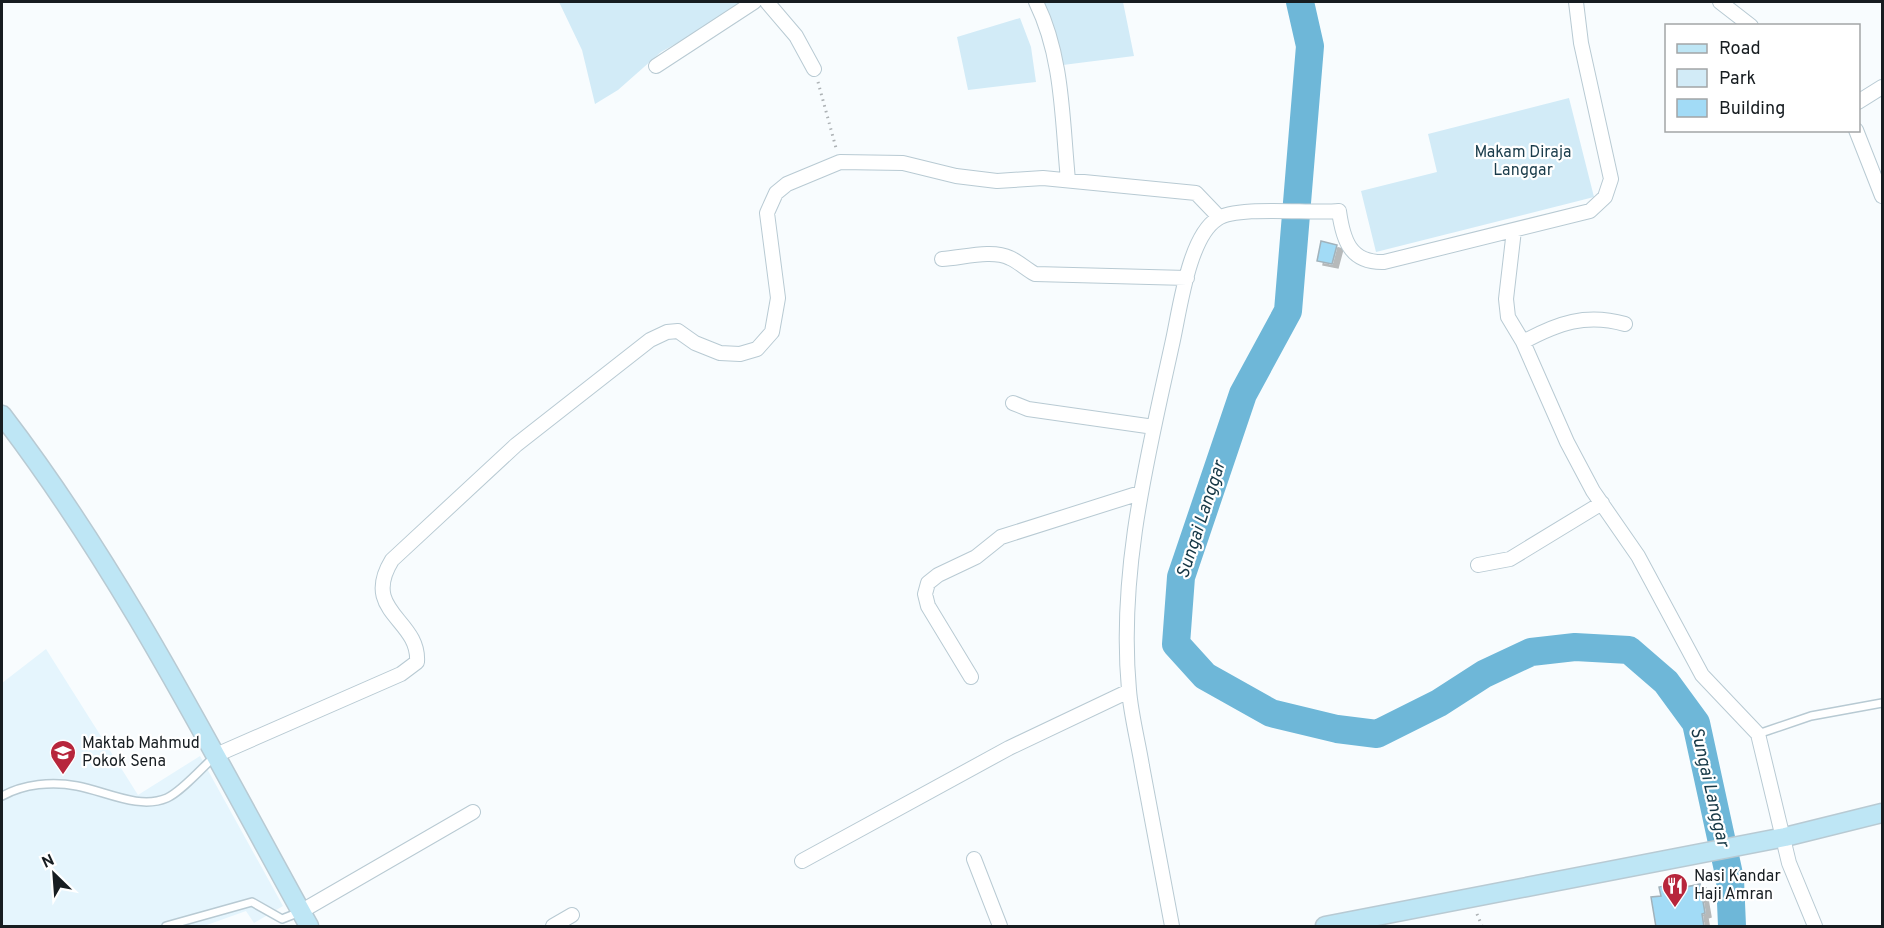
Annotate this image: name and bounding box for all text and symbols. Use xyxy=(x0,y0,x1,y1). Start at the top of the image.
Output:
legend xyxy=(1665,24,1860,132)
text: Road xyxy=(1719,38,1761,61)
text: Park xyxy=(1719,68,1756,91)
text: Building xyxy=(1719,98,1785,121)
park label: Makam Diraja Langgar xyxy=(1474,143,1572,181)
water label: Sungai Langgar xyxy=(1172,456,1233,582)
water label: Sungai Langgar xyxy=(1684,725,1734,851)
place label: Maktab Mahmud Pokok Sena xyxy=(82,734,200,772)
school or university icon: Maktab Mahmud Pokok Sena xyxy=(48,738,78,776)
north arrow xyxy=(24,844,84,904)
text: N xyxy=(39,851,58,874)
place label: Nasi Kandar Haji Amran xyxy=(1694,867,1781,905)
restaurant icon: Nasi Kandar Haji Amran xyxy=(1660,871,1690,909)

